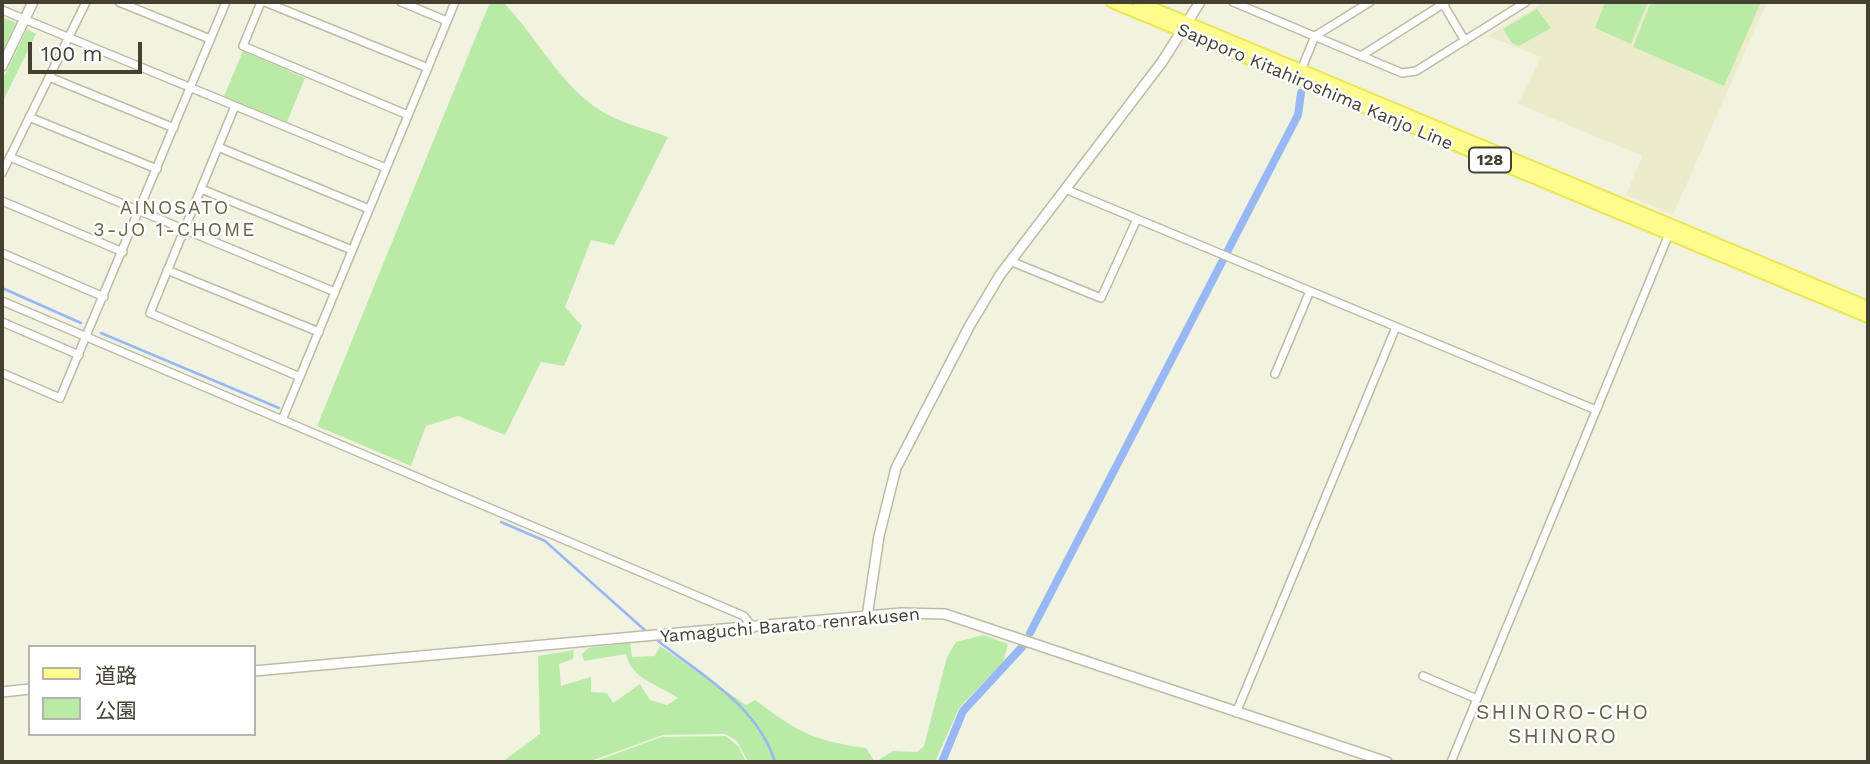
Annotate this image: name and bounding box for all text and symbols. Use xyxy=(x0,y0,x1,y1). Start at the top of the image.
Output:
street label: Sapporo Kitahiroshima Kanjo Line xyxy=(1174,19,1456,155)
scale bar xyxy=(32,28,145,72)
text: 100 m xyxy=(41,41,103,66)
road number: 128 xyxy=(1469,148,1511,172)
district label: AINOSATO 3-JO 1-CHOME xyxy=(95,197,255,241)
street label: Yamaguchi Barato renrakusen xyxy=(659,604,921,648)
legend xyxy=(28,645,256,736)
text: 道路 xyxy=(95,663,137,688)
text: 公園 xyxy=(95,698,137,723)
district label: SHINORO-CHO SHINORO xyxy=(1477,700,1649,750)

